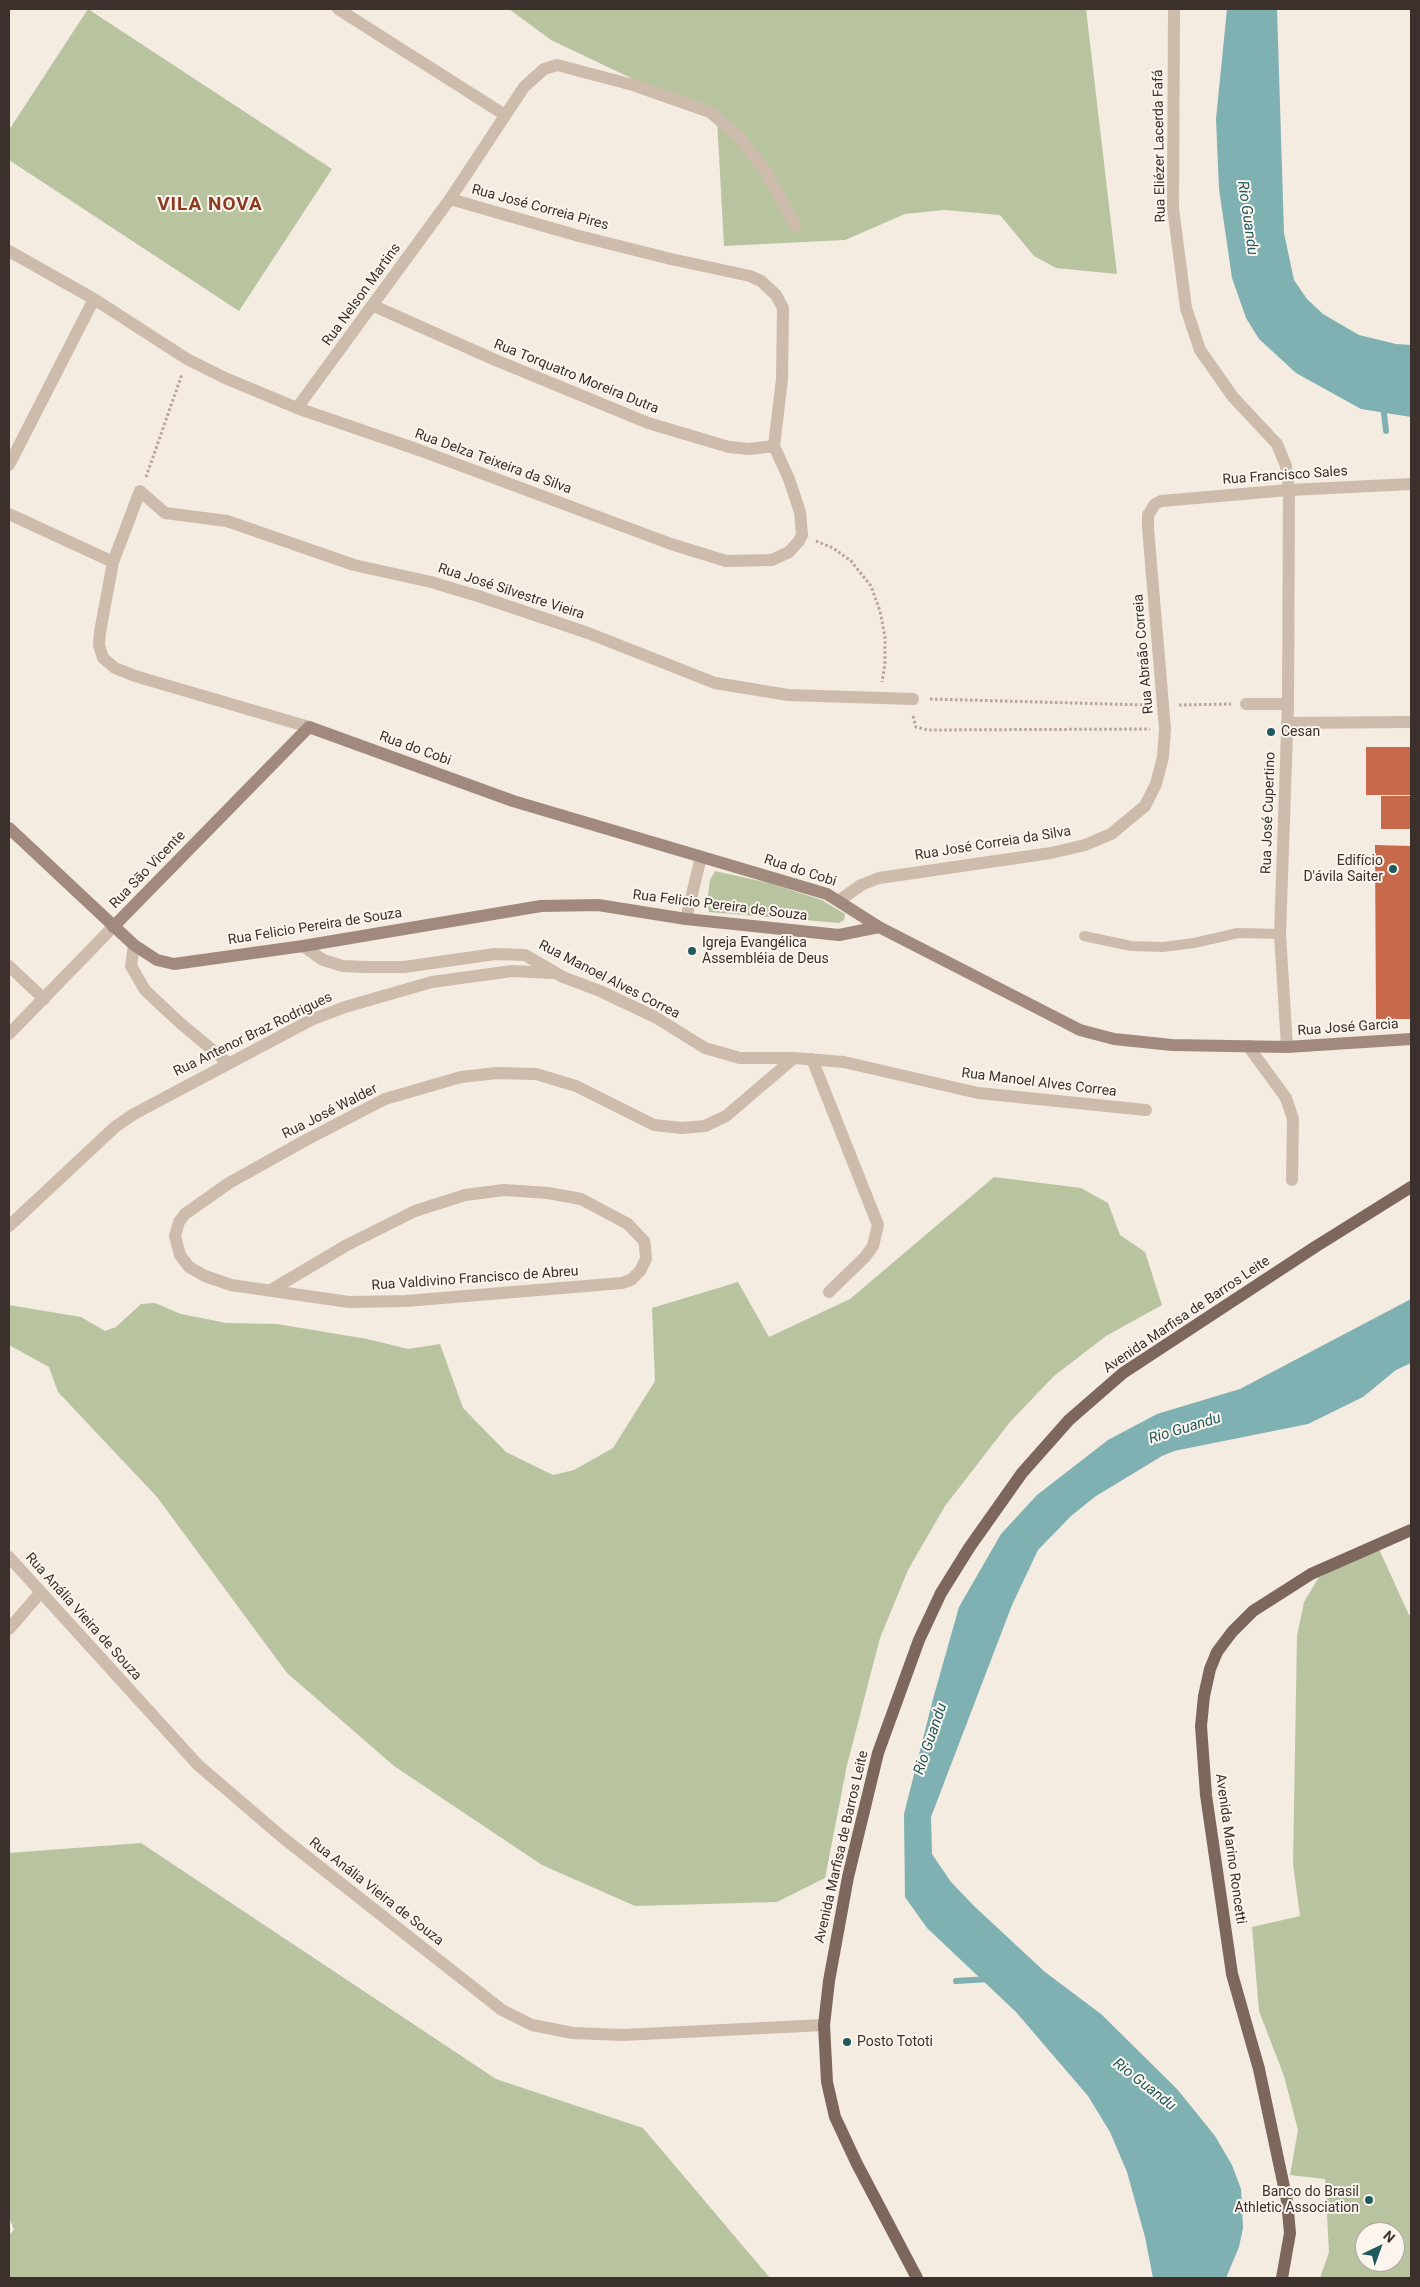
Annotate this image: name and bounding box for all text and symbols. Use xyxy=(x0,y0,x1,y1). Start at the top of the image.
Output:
street label: Rua Eliézer Lacerda Fafá xyxy=(1150,69,1170,223)
water label: Rio Guandu xyxy=(1233,180,1261,256)
street label: Rua José Correia Pires xyxy=(470,182,610,234)
district label: VILA NOVA xyxy=(156,194,264,216)
street label: Rua Nelson Martins xyxy=(319,240,405,350)
street label: Rua Torquatro Moreira Dutra xyxy=(491,336,661,418)
street label: Rua Delza Teixeira da Silva xyxy=(412,426,574,498)
street label: Rua Francisco Sales xyxy=(1222,463,1348,489)
street label: Rua José Silvestre Vieira xyxy=(436,560,586,624)
street label: Rua Abraão Correia xyxy=(1130,593,1158,715)
place label: Cesan xyxy=(1281,724,1320,740)
marker: Cesan xyxy=(1265,726,1277,738)
street label: Rua do Cobi xyxy=(377,728,453,770)
street label: Rua José Cupertino xyxy=(1258,752,1280,874)
street label: Rua José Correia da Silva xyxy=(914,823,1072,865)
street label: Rua São Vicente xyxy=(107,828,189,912)
street label: Rua do Cobi xyxy=(762,851,838,891)
place label: Edifício D'ávila Saiter xyxy=(1303,853,1383,886)
marker: Edifício D'ávila Saiter xyxy=(1387,863,1399,875)
street label: Rua Felicio Pereira de Souza xyxy=(632,887,808,925)
street label: Rua Felicio Pereira de Souza xyxy=(227,905,403,949)
place label: Igreja Evangélica Assembléia de Deus xyxy=(702,935,829,968)
street label: Rua Manoel Alves Correa xyxy=(536,937,682,1023)
marker: Igreja Evangélica Assembléia de Deus xyxy=(686,945,698,957)
street label: Rua Antenor Braz Rodrigues xyxy=(171,989,335,1081)
street label: Rua José Garcia xyxy=(1297,1016,1399,1040)
street label: Rua Manoel Alves Correa xyxy=(960,1065,1118,1101)
street label: Rua José Walder xyxy=(280,1081,380,1143)
street label: Avenida Marfisa de Barros Leite xyxy=(1101,1253,1273,1377)
street label: Rua Valdivino Francisco de Abreu xyxy=(371,1263,579,1295)
water label: Rio Guandu xyxy=(1147,1409,1223,1449)
street label: Rua Anália Vieira de Souza xyxy=(21,1550,145,1684)
water label: Rio Guandu xyxy=(910,1701,952,1777)
street label: Avenida Marfisa de Barros Leite xyxy=(812,1749,872,1945)
street label: Avenida Marino Roncetti xyxy=(1211,1773,1249,1925)
street label: Rua Anália Vieira de Souza xyxy=(305,1834,447,1950)
place label: Posto Tototi xyxy=(857,2034,933,2050)
marker: Posto Tototi xyxy=(841,2036,853,2048)
water label: Rio Guandu xyxy=(1109,2055,1179,2115)
place label: Banco do Brasil Athletic Association xyxy=(1234,2184,1359,2216)
marker: Banco do Brasil Athletic Association xyxy=(1363,2194,1375,2206)
north arrow xyxy=(1355,2222,1405,2272)
text: N xyxy=(1380,2227,1398,2246)

